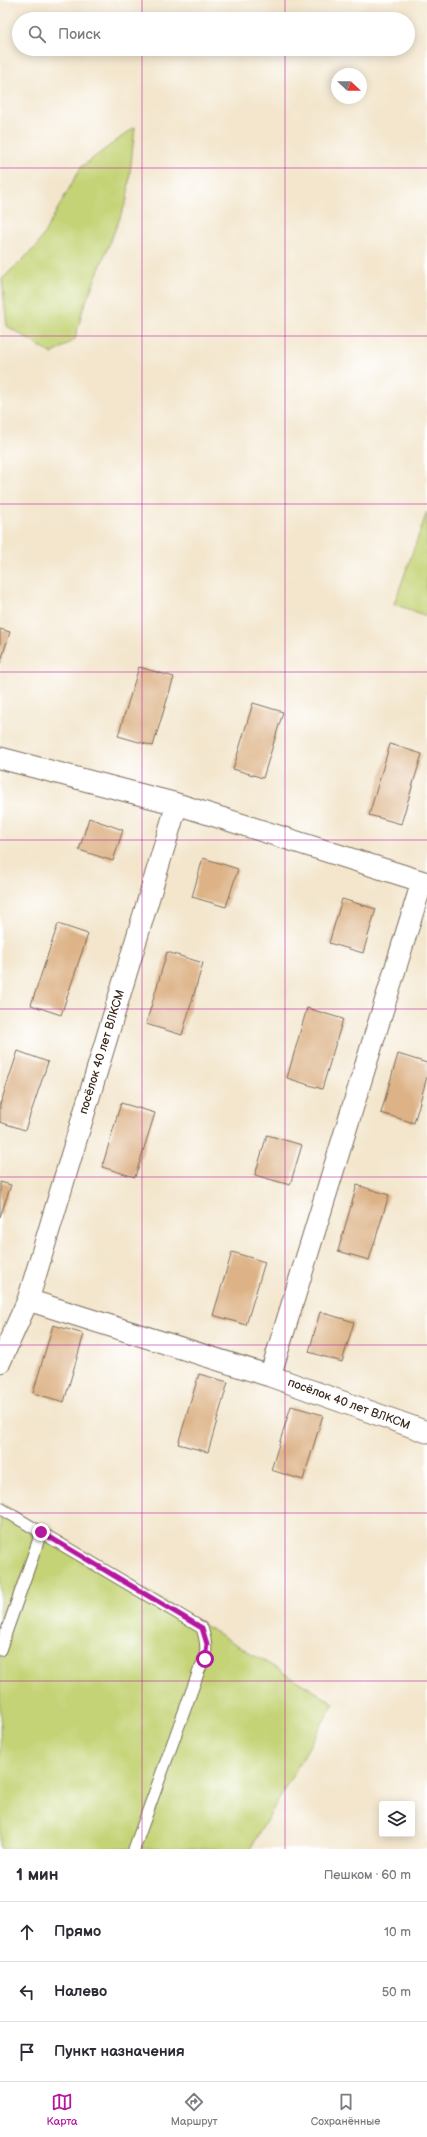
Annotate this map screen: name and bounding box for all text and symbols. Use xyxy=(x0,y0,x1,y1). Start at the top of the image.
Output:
search box xyxy=(12,12,415,56)
icon: search xyxy=(26,23,48,45)
text: Поиск xyxy=(58,25,101,44)
north arrow xyxy=(331,68,367,104)
street label: посёлок 40 лет ВЛКСМ xyxy=(76,988,128,1116)
street label: посёлок 40 лет ВЛКСМ xyxy=(286,1375,412,1433)
route end xyxy=(32,1523,50,1541)
route start xyxy=(196,1650,214,1668)
map controls xyxy=(379,1801,415,1837)
button: layers xyxy=(379,1801,415,1837)
text: 1 мин xyxy=(16,1865,58,1885)
text: Пешком · 60 m xyxy=(324,1867,411,1883)
icon: ahead xyxy=(16,1921,38,1943)
text: Прямо xyxy=(54,1922,101,1941)
text: 10 m xyxy=(384,1924,411,1940)
icon: left xyxy=(16,1981,38,2003)
text: Налево xyxy=(54,1982,107,2001)
text: 50 m xyxy=(382,1984,411,2000)
icon: arrive xyxy=(16,2041,38,2063)
text: Пункт назначения xyxy=(54,2042,185,2061)
tab: Карта xyxy=(47,2091,78,2128)
tab: Маршрут xyxy=(171,2091,218,2128)
tab: Сохранённые xyxy=(311,2091,380,2128)

